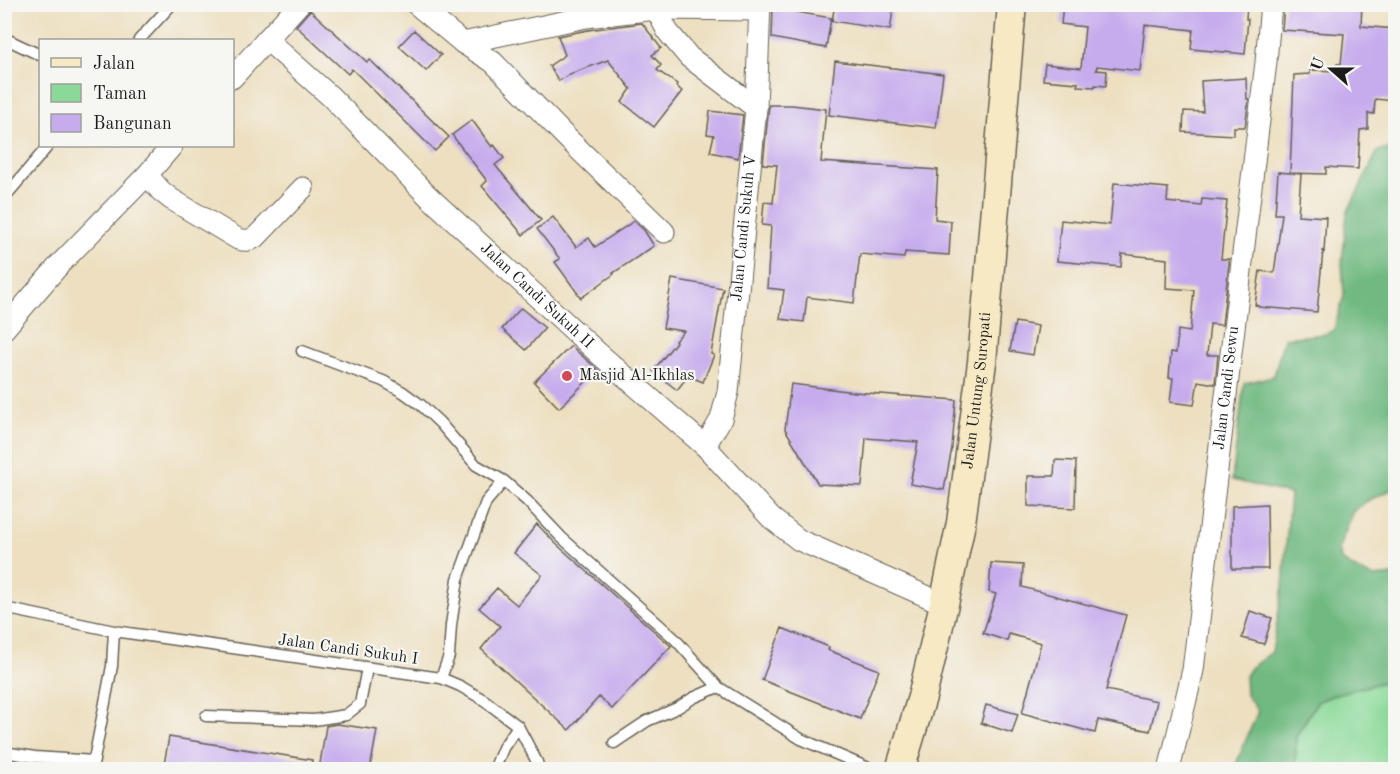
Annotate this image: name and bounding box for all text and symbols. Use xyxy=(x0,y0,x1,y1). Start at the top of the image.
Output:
legend xyxy=(39,39,234,147)
north arrow xyxy=(1301,39,1361,99)
text: Jalan xyxy=(93,55,135,73)
text: U xyxy=(1309,55,1329,73)
text: Taman xyxy=(93,85,147,103)
text: Bangunan xyxy=(93,115,172,133)
street label: Jalan Candi Sukuh V xyxy=(729,154,759,302)
street label: Jalan Candi Sukuh II xyxy=(477,240,596,352)
street label: Jalan Untung Suropati xyxy=(960,311,994,470)
street label: Jalan Candi Sewu xyxy=(1212,325,1242,451)
place label: Masjid Al-Ikhlas xyxy=(579,368,695,384)
marker: Masjid Al-Ikhlas xyxy=(560,369,574,383)
street label: Jalan Candi Sukuh I xyxy=(277,632,419,668)

